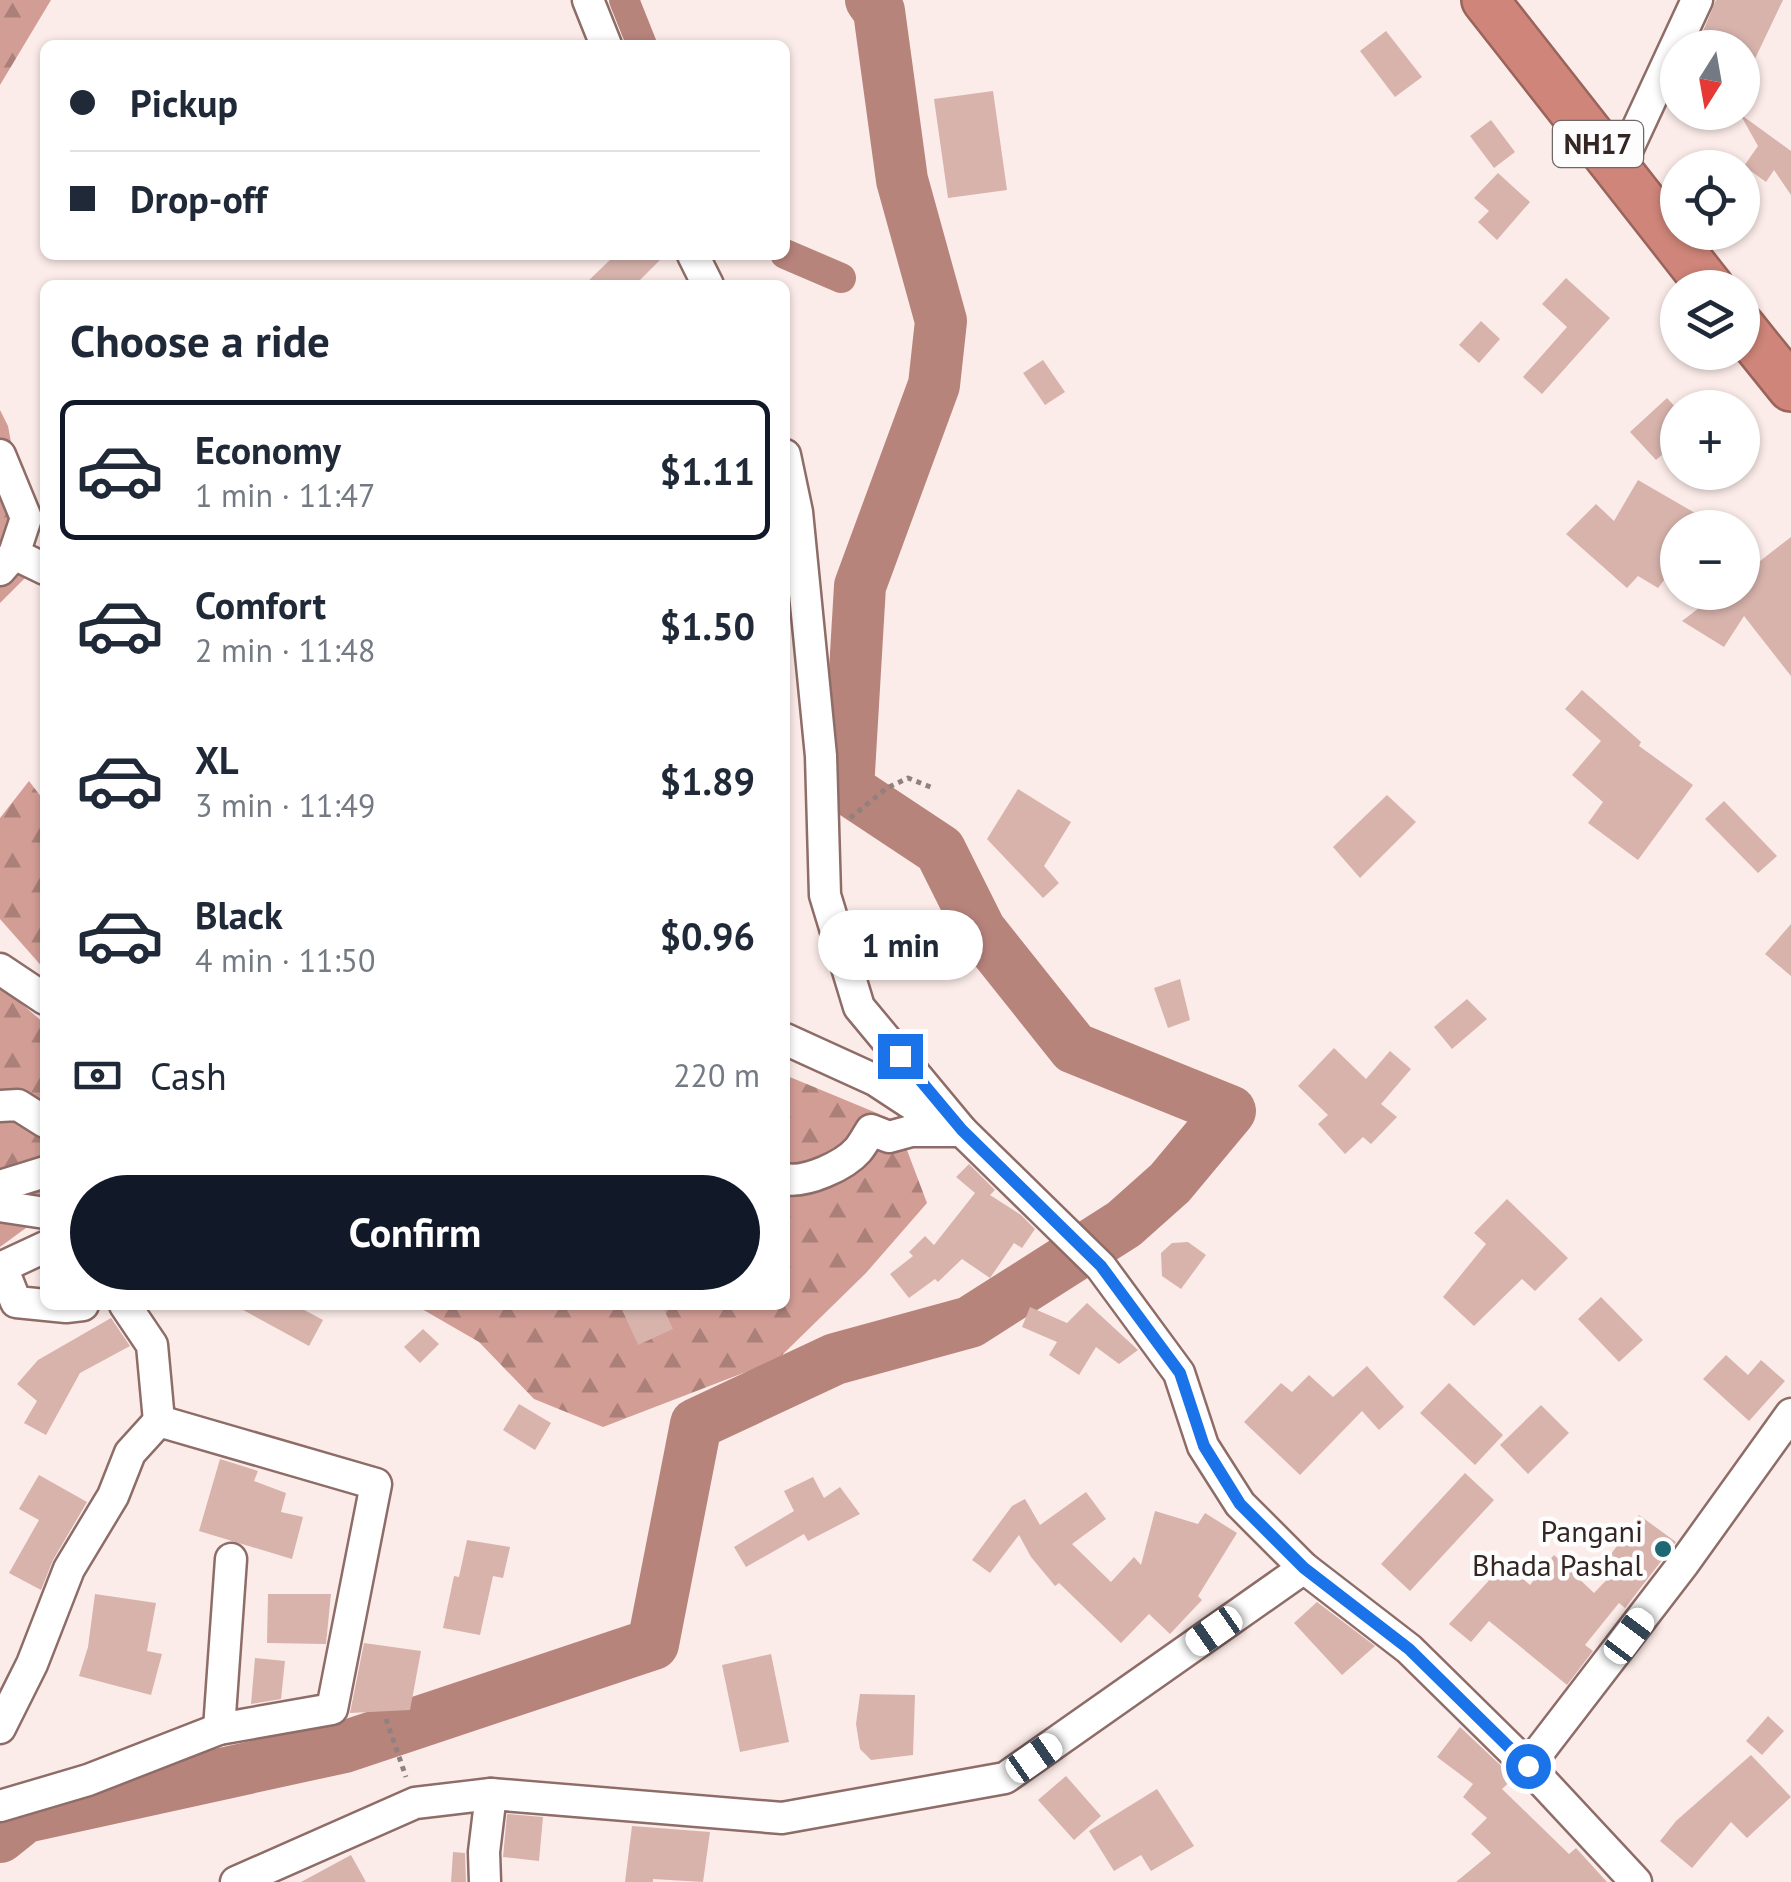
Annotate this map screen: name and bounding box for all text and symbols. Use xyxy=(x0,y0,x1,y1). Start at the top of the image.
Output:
north arrow xyxy=(1660,30,1760,130)
map controls xyxy=(1660,30,1760,610)
text: Pickup xyxy=(130,78,238,127)
road number: NH17 xyxy=(1553,121,1643,167)
button: locate xyxy=(1660,150,1760,250)
text: Drop-off xyxy=(130,174,267,223)
button: layers xyxy=(1660,270,1760,370)
text: Choose a ride xyxy=(70,311,330,369)
button: + xyxy=(1660,390,1760,490)
icon: car xyxy=(75,425,165,515)
text: Economy xyxy=(195,425,341,474)
text: $1.11 xyxy=(659,446,755,495)
text: 1 min · 11:47 xyxy=(195,474,375,516)
button: − xyxy=(1660,510,1760,610)
icon: car xyxy=(75,580,165,670)
text: Comfort xyxy=(195,580,326,629)
text: $1.50 xyxy=(659,601,755,650)
text: 2 min · 11:48 xyxy=(195,629,375,671)
icon: car xyxy=(75,735,165,825)
text: XL xyxy=(195,735,239,784)
text: $1.89 xyxy=(659,756,755,805)
text: 3 min · 11:49 xyxy=(195,784,375,826)
icon: car xyxy=(75,890,165,980)
text: Black xyxy=(195,890,283,939)
text: $0.96 xyxy=(659,911,755,960)
callout: 1 min xyxy=(818,911,982,981)
text: 1 min xyxy=(861,924,940,966)
text: 4 min · 11:50 xyxy=(195,939,375,981)
route end xyxy=(878,1034,923,1079)
icon: cash xyxy=(70,1048,125,1103)
text: Cash xyxy=(150,1051,227,1100)
text: 220 m xyxy=(673,1054,760,1096)
button: Confirm xyxy=(70,1175,760,1290)
place label: Pangani Bhada Pashal xyxy=(1472,1511,1643,1584)
marker: Pangani Bhada Pashal xyxy=(1652,1538,1674,1560)
car xyxy=(1181,1602,1247,1660)
car xyxy=(1599,1603,1659,1669)
car xyxy=(1001,1729,1067,1787)
route start xyxy=(1506,1744,1551,1789)

